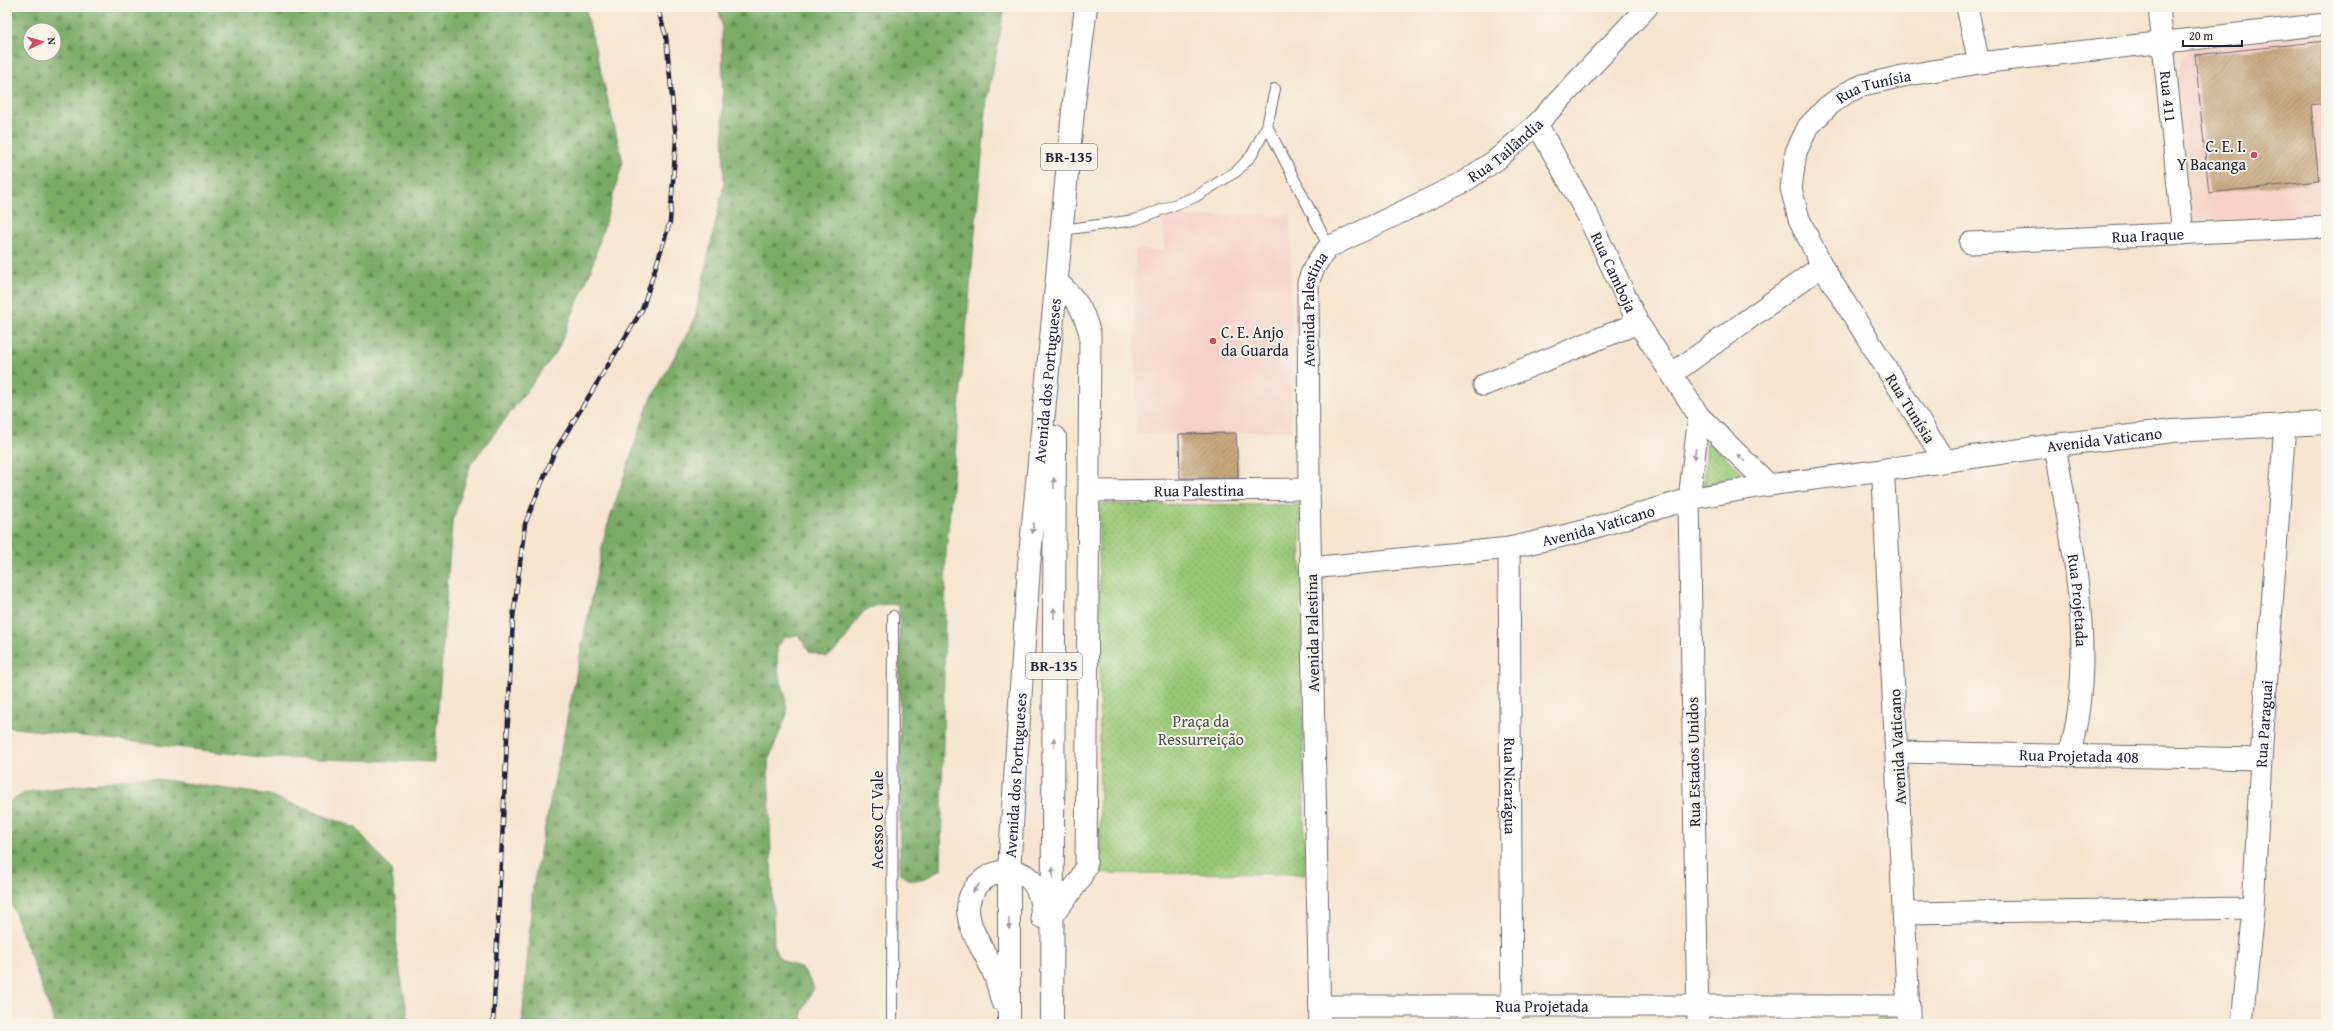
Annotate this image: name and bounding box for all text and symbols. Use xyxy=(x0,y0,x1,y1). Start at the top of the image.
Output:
north arrow xyxy=(22,22,62,62)
scale bar xyxy=(2183,22,2242,48)
text: 20 m xyxy=(2189,27,2213,44)
text: N xyxy=(44,37,60,46)
street label: Rua Tunísia xyxy=(1830,63,1913,109)
street label: Rua 411 xyxy=(2154,69,2183,124)
street label: Rua Tailândia xyxy=(1463,112,1549,188)
place label: C. E. I. Y Bacanga xyxy=(2177,134,2246,176)
road number: BR-135 xyxy=(1041,144,1097,170)
marker: C. E. I. Y Bacanga xyxy=(2249,150,2259,160)
street label: Rua Iraque xyxy=(2111,221,2185,249)
street label: Rua Camboja xyxy=(1585,228,1644,317)
street label: Avenida Palestina xyxy=(1296,245,1334,367)
street label: Avenida dos Portugueses xyxy=(1027,297,1067,464)
place label: C. E. Anjo da Guarda xyxy=(1221,320,1289,362)
marker: C. E. Anjo da Guarda xyxy=(1208,336,1218,346)
street label: Rua Tunísia xyxy=(1880,368,1942,448)
street label: Avenida Vaticano xyxy=(2045,420,2163,458)
one-way arrow xyxy=(1692,448,1698,461)
one-way arrow xyxy=(1736,453,1746,462)
one-way arrow xyxy=(1051,476,1057,489)
street label: Rua Palestina xyxy=(1154,478,1245,502)
street label: Avenida Vaticano xyxy=(1539,498,1657,552)
one-way arrow xyxy=(1030,522,1036,534)
street label: Rua Projetada xyxy=(2062,552,2094,647)
street label: Avenida Palestina xyxy=(1299,573,1325,692)
one-way arrow xyxy=(1051,606,1057,619)
road number: BR-135 xyxy=(1026,653,1082,679)
street label: Rua Paraguai xyxy=(2249,679,2279,768)
street label: Avenida Vaticano xyxy=(1882,688,1912,806)
street label: Avenida dos Portugueses xyxy=(998,692,1033,859)
street label: Rua Estados Unidos xyxy=(1680,697,1706,827)
park label: Praça da Ressurreição xyxy=(1158,709,1244,751)
one-way arrow xyxy=(1051,736,1057,749)
street label: Rua Nicarágua xyxy=(1498,737,1523,835)
street label: Rua Projetada 408 xyxy=(2019,742,2139,769)
street label: Acesso CT Vale xyxy=(865,771,889,869)
one-way arrow xyxy=(1050,866,1056,879)
one-way arrow xyxy=(971,883,980,894)
one-way arrow xyxy=(1006,918,1012,931)
street label: Rua Projetada xyxy=(1495,994,1589,1018)

